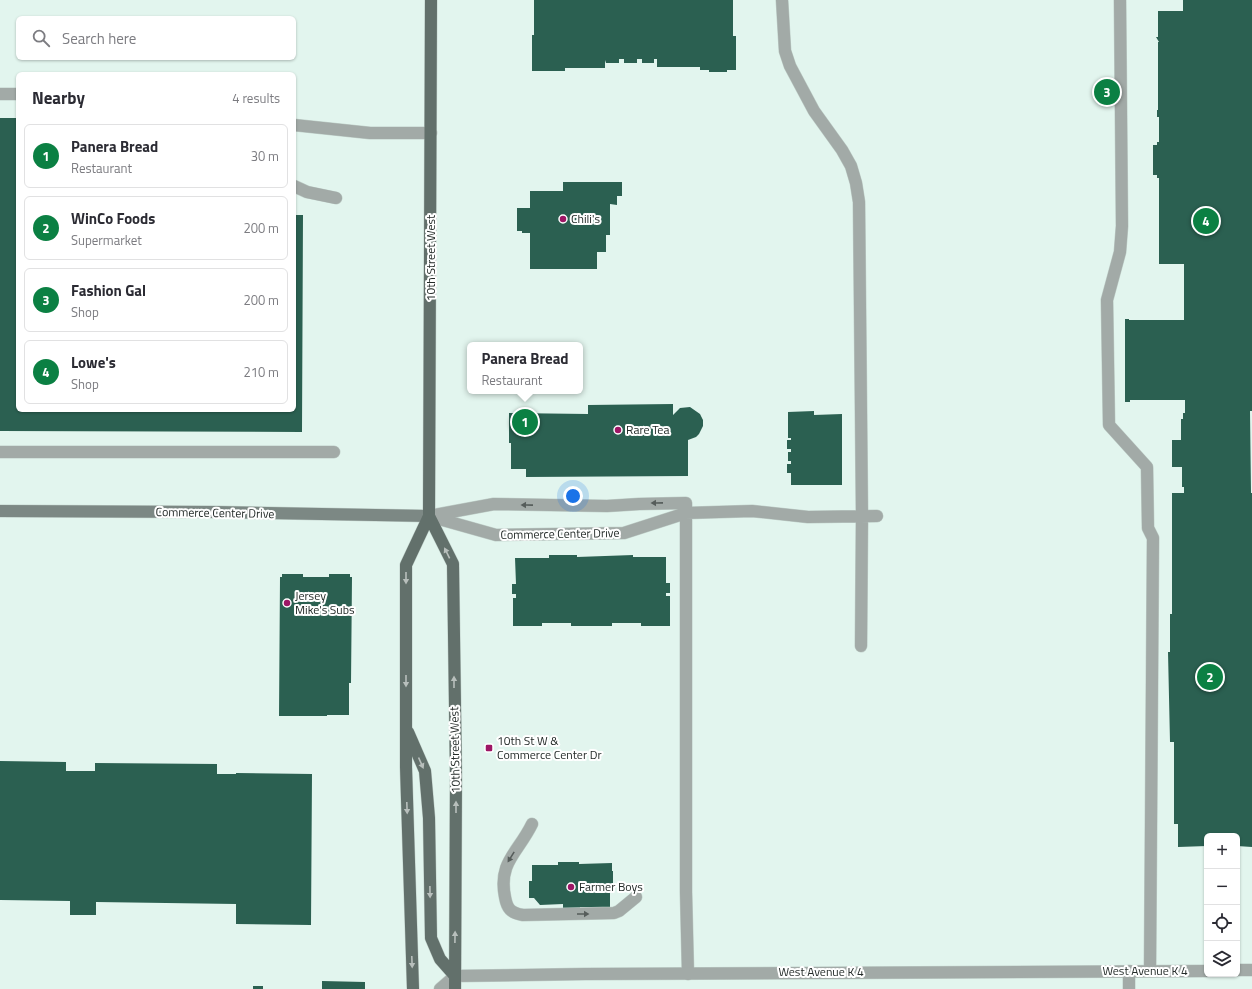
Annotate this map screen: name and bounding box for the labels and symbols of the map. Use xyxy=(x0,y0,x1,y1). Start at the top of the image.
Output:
pin: 3 xyxy=(1094,77,1120,107)
pin: 4 xyxy=(1193,206,1219,236)
place label: Chili's xyxy=(571,209,600,228)
street label: 10th Street West xyxy=(421,214,440,301)
marker: Chili's xyxy=(558,214,568,224)
pin: 1 xyxy=(512,407,538,437)
place label: Rare Tea xyxy=(626,420,669,439)
marker: Rare Tea xyxy=(613,425,623,435)
your location xyxy=(563,486,583,506)
one-way arrow xyxy=(650,500,663,506)
one-way arrow xyxy=(521,501,533,508)
street label: Commerce Center Drive xyxy=(155,502,275,523)
street label: Commerce Center Drive xyxy=(500,523,620,544)
one-way arrow xyxy=(444,547,451,559)
one-way arrow xyxy=(403,572,409,585)
place label: Jersey Mike's Subs xyxy=(295,586,355,619)
marker: Jersey Mike's Subs xyxy=(282,598,292,608)
pin: 2 xyxy=(1197,662,1223,692)
one-way arrow xyxy=(403,675,409,688)
one-way arrow xyxy=(451,675,457,688)
street label: 10th Street West xyxy=(444,706,465,793)
place label: 10th St W & Commerce Center Dr xyxy=(497,731,602,764)
marker: 10th St W & Commerce Center Dr xyxy=(484,743,494,753)
one-way arrow xyxy=(418,757,425,769)
one-way arrow xyxy=(453,800,459,813)
one-way arrow xyxy=(404,802,411,814)
one-way arrow xyxy=(507,851,514,863)
place label: Farmer Boys xyxy=(579,877,643,896)
marker: Farmer Boys xyxy=(566,882,576,892)
one-way arrow xyxy=(427,886,434,898)
one-way arrow xyxy=(577,911,590,917)
one-way arrow xyxy=(452,930,458,943)
one-way arrow xyxy=(409,956,415,969)
street label: West Avenue K 4 xyxy=(1102,961,1188,980)
street label: West Avenue K 4 xyxy=(778,962,864,981)

